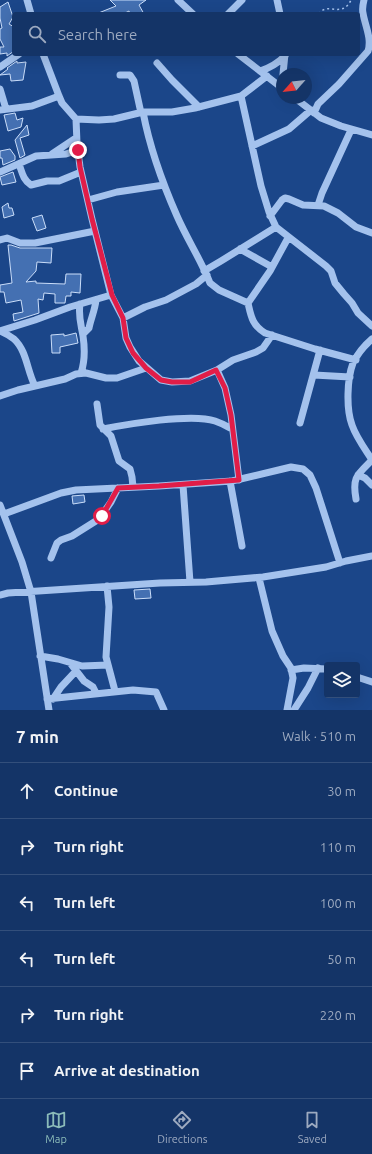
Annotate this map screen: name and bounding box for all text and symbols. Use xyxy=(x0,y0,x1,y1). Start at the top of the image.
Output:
search box xyxy=(12,12,360,56)
icon: search xyxy=(26,23,48,45)
text: Search here xyxy=(58,26,137,43)
north arrow xyxy=(276,68,312,104)
route end xyxy=(69,141,87,159)
route start xyxy=(93,507,111,525)
map controls xyxy=(324,662,360,698)
button: layers xyxy=(324,662,360,698)
text: 7 min xyxy=(16,727,59,746)
text: Walk · 510 m xyxy=(282,729,356,743)
icon: ahead xyxy=(16,780,38,802)
text: Continue xyxy=(54,782,118,799)
text: 30 m xyxy=(327,784,356,798)
icon: right xyxy=(16,836,38,858)
text: Turn right xyxy=(54,838,124,855)
text: 110 m xyxy=(320,840,356,854)
icon: left xyxy=(16,892,38,914)
text: Turn left xyxy=(54,894,115,911)
text: 100 m xyxy=(320,896,356,910)
icon: left xyxy=(16,948,38,970)
text: Turn left xyxy=(54,950,115,967)
text: 50 m xyxy=(327,952,356,966)
icon: right xyxy=(16,1004,38,1026)
text: Turn right xyxy=(54,1006,124,1023)
text: 220 m xyxy=(320,1008,356,1022)
icon: arrive xyxy=(16,1060,38,1082)
text: Arrive at destination xyxy=(54,1062,200,1079)
tab: Map xyxy=(45,1109,67,1145)
tab: Directions xyxy=(157,1109,207,1145)
tab: Saved xyxy=(298,1109,327,1145)

